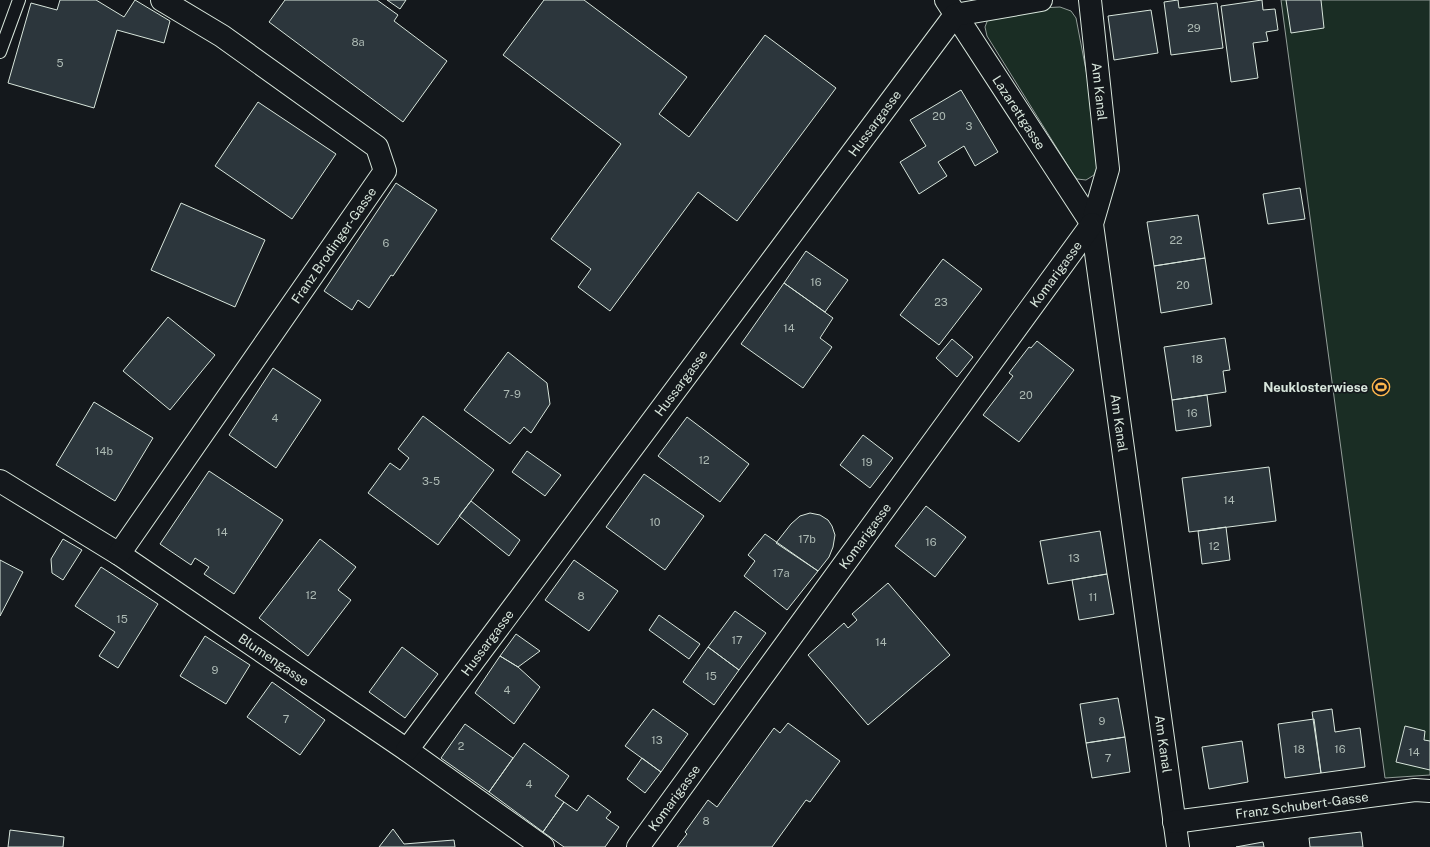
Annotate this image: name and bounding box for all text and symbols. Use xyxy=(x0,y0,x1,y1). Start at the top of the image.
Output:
house number: 29 xyxy=(1187,22,1201,34)
house number: 8a xyxy=(351,36,365,48)
house number: 5 xyxy=(56,57,64,69)
street label: Am Kanal xyxy=(1089,62,1110,121)
street label: Lazarettgasse xyxy=(989,73,1048,152)
street label: Hussargasse xyxy=(845,87,904,159)
house number: 20 xyxy=(932,110,946,122)
house number: 3 xyxy=(966,120,973,132)
street label: Franz Brodinger-Gasse xyxy=(288,184,379,307)
house number: 22 xyxy=(1169,234,1183,246)
house number: 6 xyxy=(383,237,390,249)
street label: Komarigasse xyxy=(1027,238,1085,310)
house number: 16 xyxy=(810,276,822,288)
house number: 20 xyxy=(1176,279,1190,291)
house number: 23 xyxy=(934,296,948,308)
house number: 14 xyxy=(783,322,795,334)
street label: Hussargasse xyxy=(652,347,711,419)
house number: 18 xyxy=(1191,353,1203,365)
sports icon: Neuklosterwiese xyxy=(1371,377,1391,397)
place label: Neuklosterwiese xyxy=(1263,380,1368,395)
house number: 7-9 xyxy=(503,388,521,400)
house number: 20 xyxy=(1019,389,1033,401)
street label: Am Kanal xyxy=(1108,393,1130,453)
house number: 16 xyxy=(1186,407,1198,419)
house number: 4 xyxy=(272,412,279,424)
house number: 14b xyxy=(95,445,113,457)
house number: 12 xyxy=(698,454,710,466)
house number: 19 xyxy=(861,456,873,468)
house number: 3-5 xyxy=(422,475,440,487)
house number: 14 xyxy=(1223,494,1235,506)
street label: Komarigasse xyxy=(836,500,894,572)
house number: 10 xyxy=(649,516,661,528)
house number: 14 xyxy=(216,526,228,538)
house number: 17b xyxy=(798,533,816,545)
house number: 16 xyxy=(925,536,937,548)
house number: 12 xyxy=(1208,540,1220,552)
house number: 13 xyxy=(1068,552,1080,564)
house number: 17a xyxy=(772,567,790,579)
house number: 12 xyxy=(305,589,317,601)
house number: 8 xyxy=(577,590,585,602)
house number: 11 xyxy=(1089,591,1097,603)
street label: Hussargasse xyxy=(458,607,517,679)
house number: 15 xyxy=(116,613,128,625)
street label: Blumengasse xyxy=(236,631,312,689)
house number: 17 xyxy=(731,634,743,646)
house number: 14 xyxy=(875,636,887,648)
house number: 9 xyxy=(212,664,219,676)
house number: 15 xyxy=(705,670,717,682)
house number: 4 xyxy=(504,684,511,696)
house number: 7 xyxy=(283,713,290,725)
street label: Am Kanal xyxy=(1152,714,1175,774)
house number: 9 xyxy=(1099,715,1106,727)
house number: 13 xyxy=(651,734,663,746)
house number: 2 xyxy=(458,740,465,752)
house number: 18 xyxy=(1293,743,1305,755)
house number: 16 xyxy=(1334,743,1346,755)
house number: 14 xyxy=(1408,746,1420,758)
house number: 7 xyxy=(1105,752,1112,764)
street label: Komarigasse xyxy=(645,762,703,834)
house number: 4 xyxy=(526,778,533,790)
street label: Franz Schubert-Gasse xyxy=(1234,789,1370,822)
house number: 8 xyxy=(702,815,710,827)

